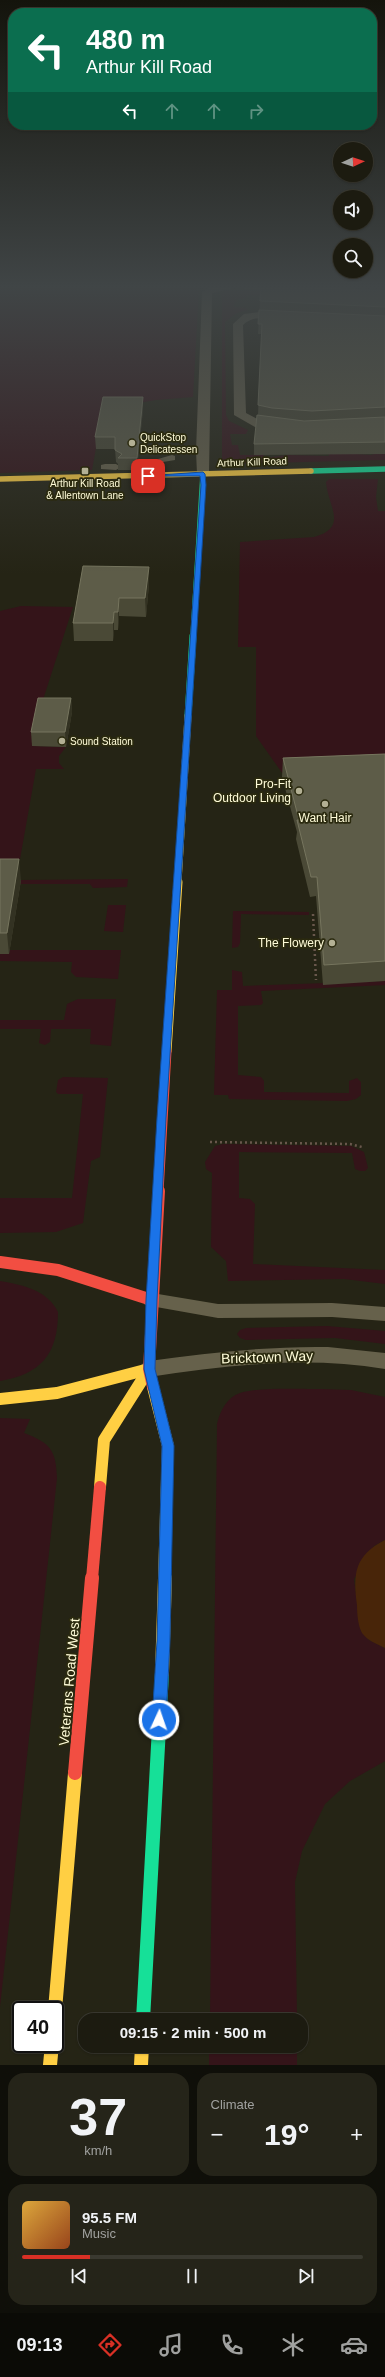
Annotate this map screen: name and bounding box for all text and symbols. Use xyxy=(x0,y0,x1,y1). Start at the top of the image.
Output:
icon: left xyxy=(20,24,72,76)
text: 480 m xyxy=(86,24,165,55)
text: Arthur Kill Road xyxy=(86,57,212,77)
icon: left xyxy=(119,100,141,122)
icon: ahead xyxy=(161,100,183,122)
icon: ahead xyxy=(203,100,225,122)
icon: right xyxy=(245,100,267,122)
north arrow xyxy=(333,142,373,182)
map controls xyxy=(333,142,373,278)
button: sound xyxy=(333,190,373,230)
button: search xyxy=(333,238,373,278)
place label: QuickStop Delicatessen xyxy=(140,432,197,455)
marker: QuickStop Delicatessen xyxy=(127,438,137,448)
street label: Arthur Kill Road xyxy=(217,455,287,469)
pin xyxy=(131,459,165,493)
icon: arrive xyxy=(137,465,159,487)
marker: Arthur Kill Road & Allentown Lane xyxy=(80,466,90,476)
place label: Arthur Kill Road & Allentown Lane xyxy=(46,478,124,501)
marker: Sound Station xyxy=(57,736,67,746)
place label: Sound Station xyxy=(70,736,133,747)
place label: Pro-Fit Outdoor Living xyxy=(213,777,292,805)
marker: Pro-Fit Outdoor Living xyxy=(294,786,304,796)
marker: Want Hair xyxy=(320,799,330,809)
place label: Want Hair xyxy=(299,811,351,825)
place label: The Flowery xyxy=(258,936,324,950)
marker: The Flowery xyxy=(327,938,337,948)
street label: Bricktown Way xyxy=(221,1347,313,1367)
street label: Veterans Road West xyxy=(55,1617,83,1747)
position arrow xyxy=(138,1699,180,1741)
speed limit sign: 40 xyxy=(12,2001,64,2053)
text: 09:15 · 2 min · 500 m xyxy=(120,2024,266,2041)
text: 37 xyxy=(69,2088,127,2146)
text: Climate xyxy=(211,2097,255,2112)
text: 19° xyxy=(264,2118,309,2151)
text: − xyxy=(211,2122,223,2147)
text: + xyxy=(350,2122,363,2147)
text: km/h xyxy=(84,2143,112,2158)
text: 95.5 FM xyxy=(82,2209,137,2226)
text: Music xyxy=(82,2226,116,2241)
icon: previous xyxy=(68,2265,90,2287)
icon: pause xyxy=(181,2265,203,2287)
icon: next xyxy=(295,2265,317,2287)
icon: directions xyxy=(96,2331,124,2359)
icon: music xyxy=(157,2331,185,2359)
icon: phone xyxy=(218,2331,246,2359)
icon: climate xyxy=(279,2331,307,2359)
icon: car xyxy=(340,2331,368,2359)
text: 09:13 xyxy=(17,2335,63,2355)

